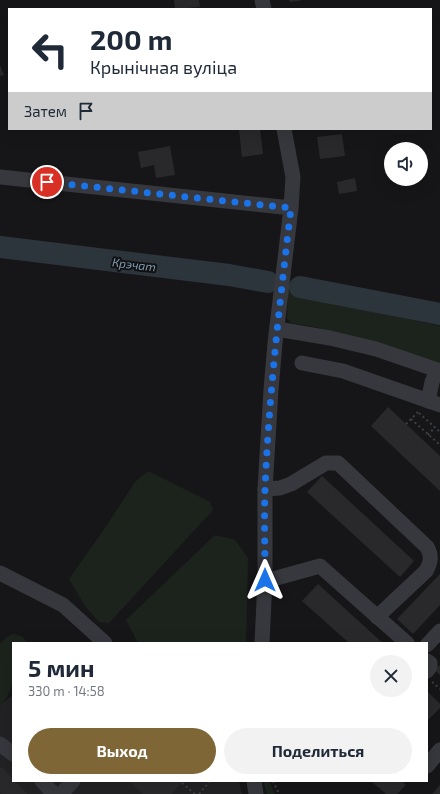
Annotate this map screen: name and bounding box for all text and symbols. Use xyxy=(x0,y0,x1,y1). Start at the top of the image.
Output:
text: 200 m xyxy=(90,22,172,56)
icon: left xyxy=(24,24,76,76)
text: Крынічная вуліца xyxy=(90,56,237,78)
icon: arrive xyxy=(75,100,97,122)
text: Затем xyxy=(24,102,67,120)
map controls xyxy=(384,142,428,186)
button: sound xyxy=(384,142,428,186)
pin xyxy=(30,165,64,199)
icon: arrive xyxy=(36,171,58,193)
water label: Крэчат xyxy=(111,254,157,274)
position arrow xyxy=(244,559,286,601)
text: 5 мин xyxy=(28,653,94,682)
button: close xyxy=(370,655,412,697)
text: 330 m · 14:58 xyxy=(28,683,105,699)
button: Выход xyxy=(28,728,216,774)
button: Поделиться xyxy=(224,728,412,774)

